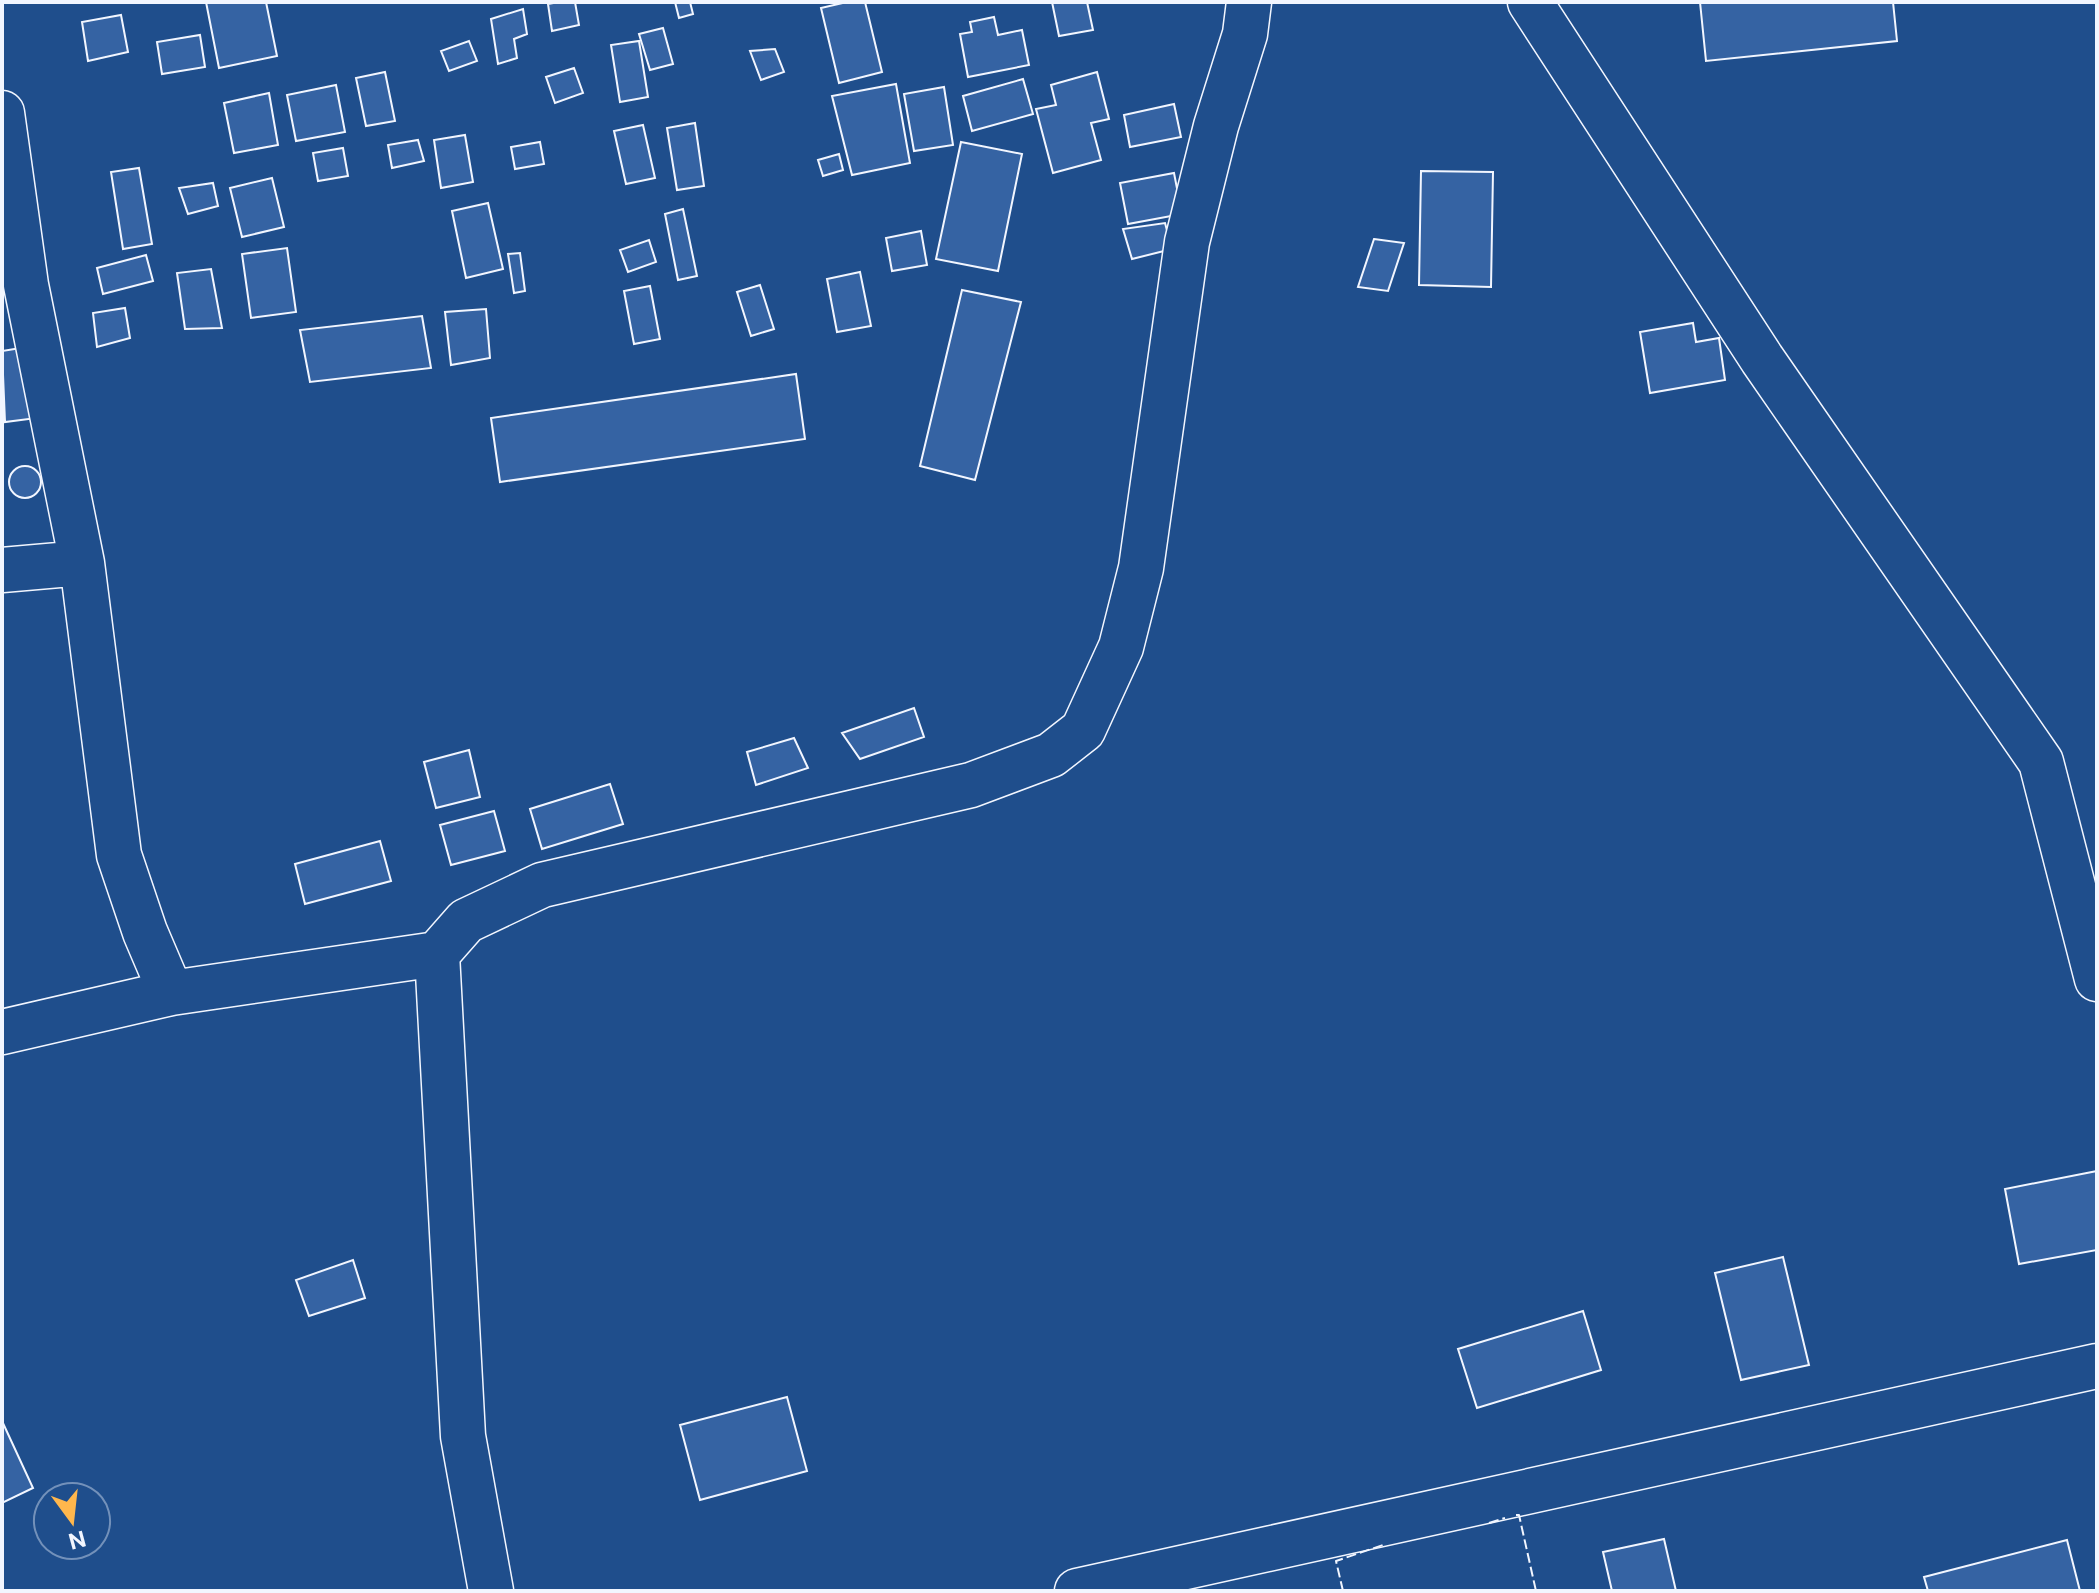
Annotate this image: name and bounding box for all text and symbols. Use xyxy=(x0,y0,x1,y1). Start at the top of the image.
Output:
north arrow xyxy=(32,1481,112,1561)
text: N xyxy=(65,1526,89,1555)

